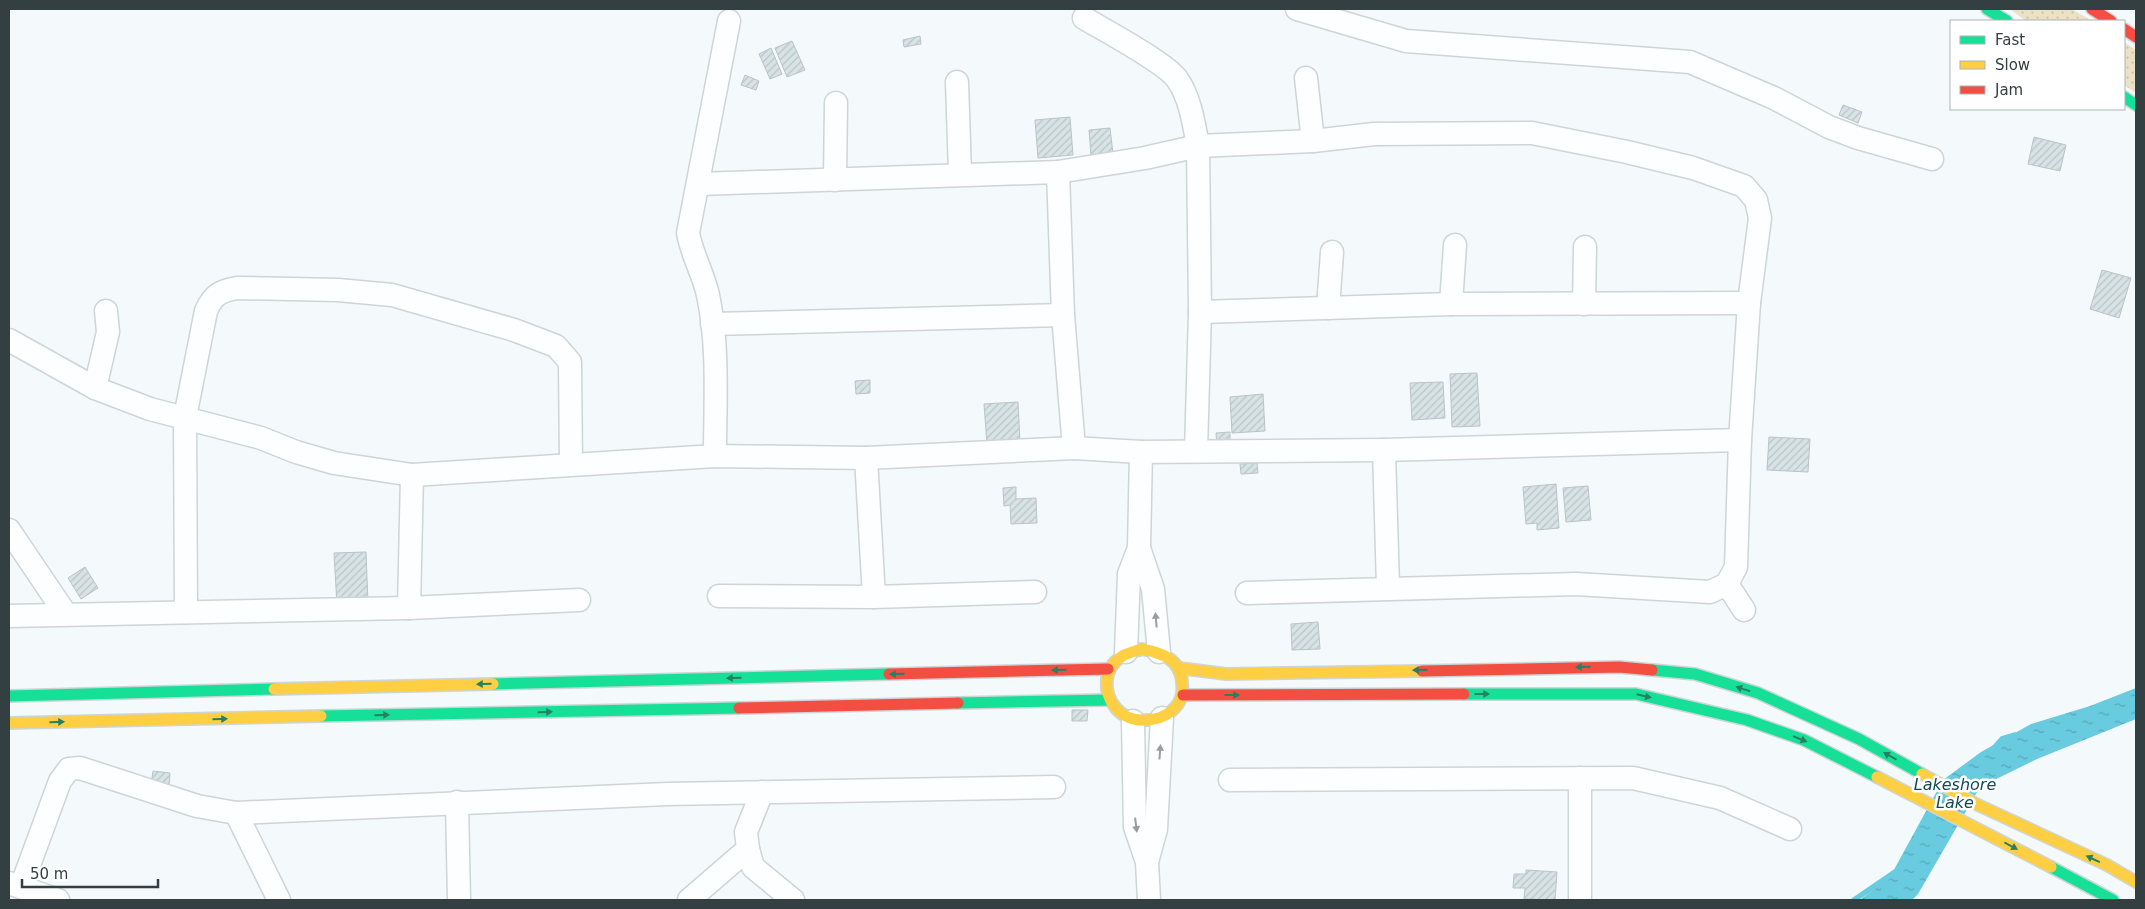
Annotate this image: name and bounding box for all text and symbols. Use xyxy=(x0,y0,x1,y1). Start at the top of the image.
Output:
legend xyxy=(1950,20,2125,110)
text: Fast xyxy=(1995,31,2025,49)
text: Slow xyxy=(1995,56,2030,74)
text: Jam xyxy=(1994,81,2023,99)
one-way arrow xyxy=(1152,612,1160,628)
one-way arrow xyxy=(1574,664,1590,672)
one-way arrow xyxy=(1051,666,1067,674)
one-way arrow xyxy=(1412,666,1428,674)
one-way arrow xyxy=(889,670,905,678)
one-way arrow xyxy=(726,674,742,682)
one-way arrow xyxy=(476,680,492,688)
one-way arrow xyxy=(1735,684,1750,692)
one-way arrow xyxy=(1474,690,1490,698)
one-way arrow xyxy=(1224,691,1240,699)
one-way arrow xyxy=(1636,692,1651,700)
one-way arrow xyxy=(537,708,553,716)
one-way arrow xyxy=(375,711,391,719)
one-way arrow xyxy=(212,714,228,722)
one-way arrow xyxy=(50,718,66,726)
one-way arrow xyxy=(1793,736,1807,744)
one-way arrow xyxy=(1157,744,1165,760)
one-way arrow xyxy=(1883,752,1898,760)
water label: Lakeshore Lake xyxy=(1914,775,1996,812)
one-way arrow xyxy=(1132,817,1140,833)
one-way arrow xyxy=(2004,842,2019,850)
one-way arrow xyxy=(2086,855,2100,863)
scale bar xyxy=(22,856,159,888)
text: 50 m xyxy=(30,865,68,883)

